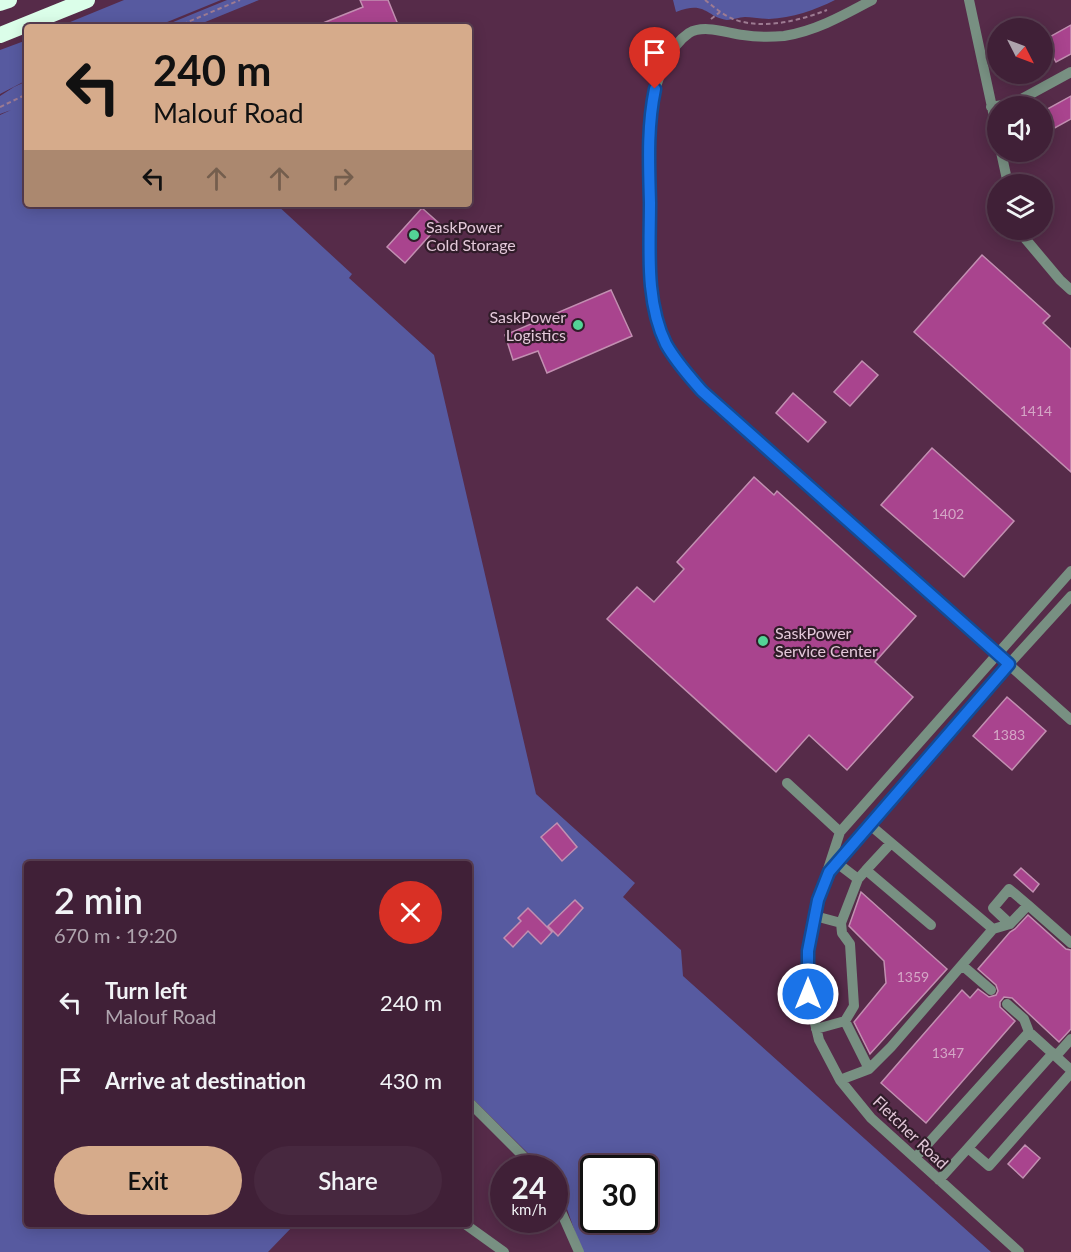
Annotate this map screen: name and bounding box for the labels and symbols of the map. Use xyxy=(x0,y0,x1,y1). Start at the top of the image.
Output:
north arrow xyxy=(987,18,1053,84)
pin xyxy=(629,27,680,89)
place label: SaskPower Cold Storage xyxy=(426,217,516,254)
marker: SaskPower Cold Storage xyxy=(407,228,421,242)
place label: SaskPower Logistics xyxy=(490,307,566,344)
marker: SaskPower Logistics xyxy=(571,318,585,332)
house number: 1414 xyxy=(1020,402,1052,419)
house number: 1402 xyxy=(932,505,964,522)
place label: SaskPower Service Center xyxy=(775,623,878,660)
marker: SaskPower Service Center xyxy=(756,634,770,648)
house number: 1383 xyxy=(993,726,1025,743)
position arrow xyxy=(776,962,840,1026)
house number: 1359 xyxy=(897,968,929,985)
house number: 1347 xyxy=(932,1044,964,1061)
street label: Fletcher Road xyxy=(870,1092,952,1172)
speed limit sign: 30 xyxy=(580,1155,658,1233)

